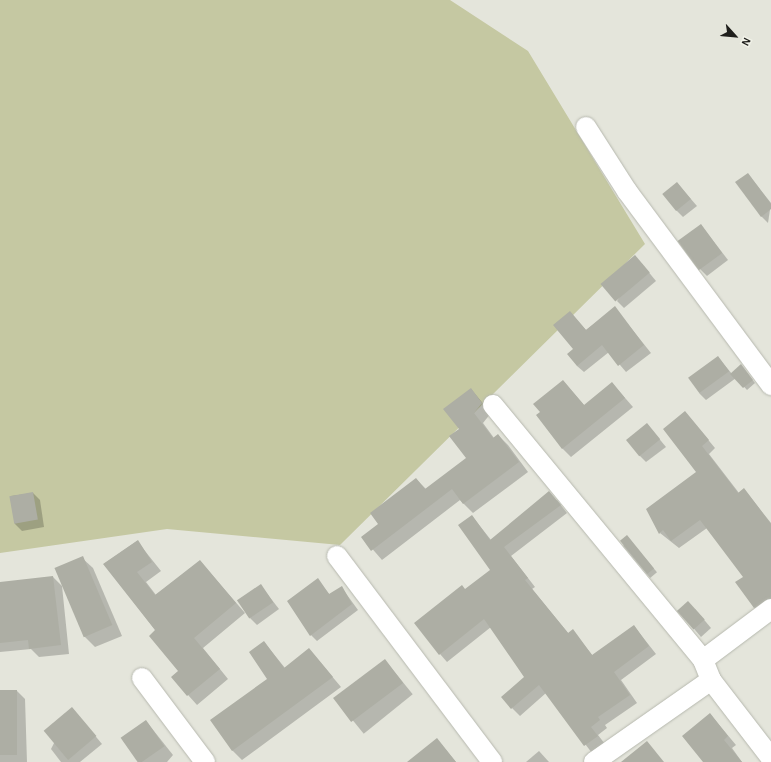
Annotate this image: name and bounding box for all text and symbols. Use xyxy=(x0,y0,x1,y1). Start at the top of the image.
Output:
north arrow xyxy=(715,16,755,56)
text: N xyxy=(739,36,753,48)

